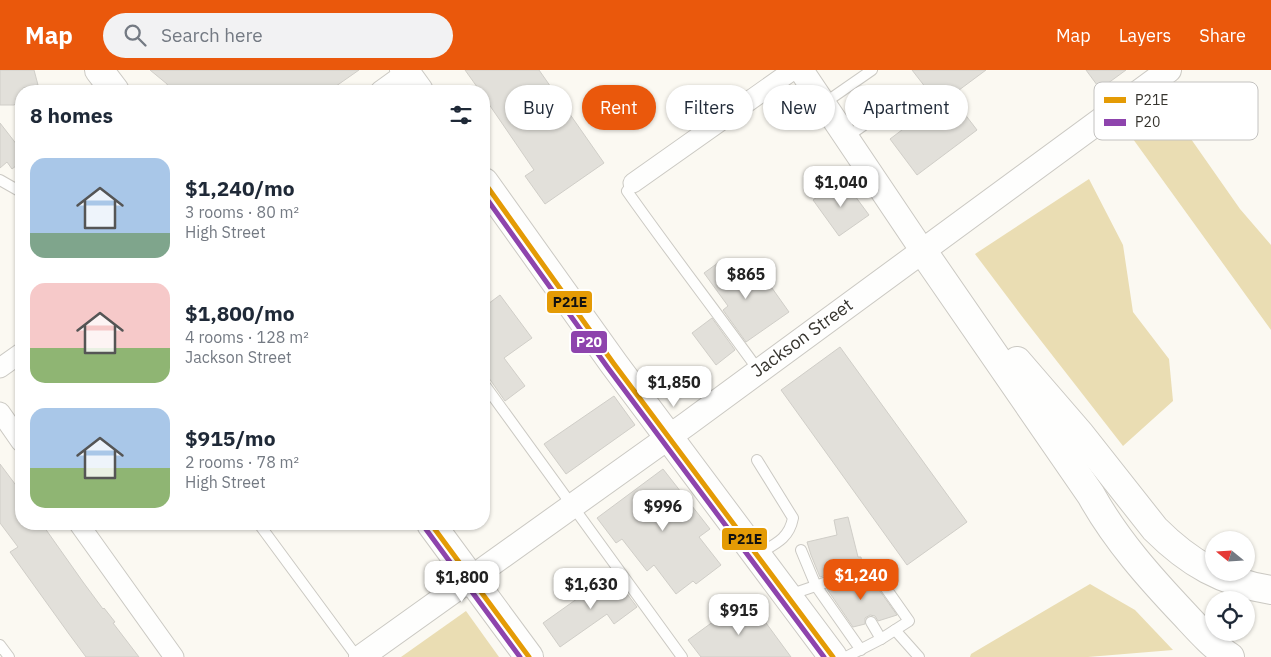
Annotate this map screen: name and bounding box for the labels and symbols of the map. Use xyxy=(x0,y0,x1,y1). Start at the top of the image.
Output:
legend xyxy=(1094,82,1258,140)
text: P21E xyxy=(1135,91,1168,109)
text: P20 xyxy=(1135,113,1160,131)
pin: $1,040 xyxy=(800,166,882,208)
pin: $865 xyxy=(716,258,776,300)
line badge: P21E xyxy=(546,290,593,314)
text: P21E xyxy=(553,293,587,311)
street label: Jackson Street xyxy=(746,293,857,382)
line badge: P20 xyxy=(570,330,608,354)
text: P20 xyxy=(576,333,602,351)
pin: $1,850 xyxy=(633,366,715,408)
pin: $996 xyxy=(633,490,693,532)
line badge: P21E xyxy=(721,527,768,551)
text: P21E xyxy=(728,530,762,548)
north arrow xyxy=(1205,531,1255,581)
pin: $1,240 xyxy=(820,558,902,601)
pin: $1,800 xyxy=(421,560,503,603)
pin: $1,630 xyxy=(550,568,632,610)
pin: $915 xyxy=(709,594,769,636)

